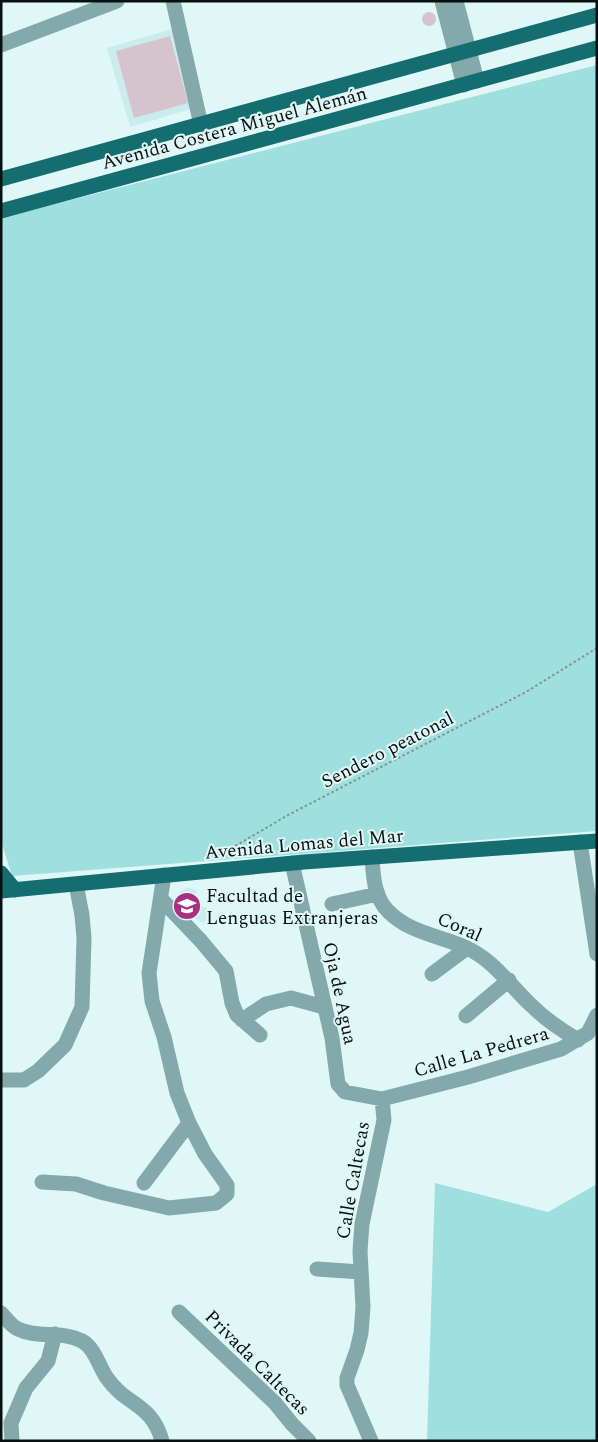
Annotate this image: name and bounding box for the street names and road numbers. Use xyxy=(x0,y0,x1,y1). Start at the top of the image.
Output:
street label: Avenida Costera Miguel Alemán xyxy=(99,79,370,178)
street label: Sendero peatonal xyxy=(316,704,459,796)
street label: Avenida Lomas del Mar xyxy=(204,821,405,868)
street label: Coral xyxy=(432,905,487,950)
street label: Oja de Agua xyxy=(315,939,365,1048)
street label: Calle La Pedrera xyxy=(410,1019,553,1086)
street label: Calle Caltecas xyxy=(329,1119,378,1241)
street label: Privada Caltecas xyxy=(197,1303,317,1423)

